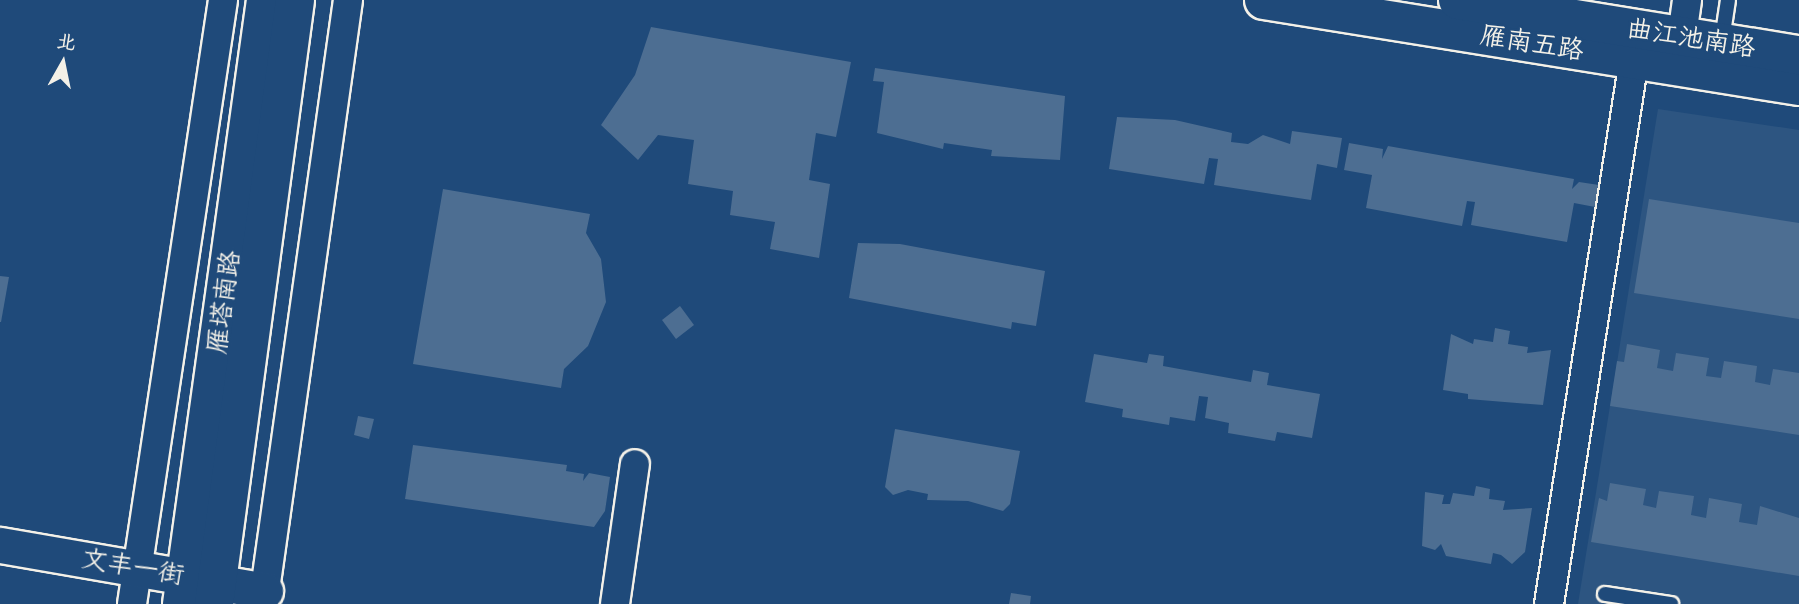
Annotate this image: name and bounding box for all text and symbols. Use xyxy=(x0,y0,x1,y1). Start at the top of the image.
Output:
street label: 曲江池南路 xyxy=(1624,12,1758,64)
street label: 雁南五路 xyxy=(1478,19,1586,67)
north arrow xyxy=(28,28,98,98)
text: 北 xyxy=(55,29,78,55)
street label: 雁塔南路 xyxy=(201,248,247,356)
street label: 文丰一街 xyxy=(79,543,187,591)

